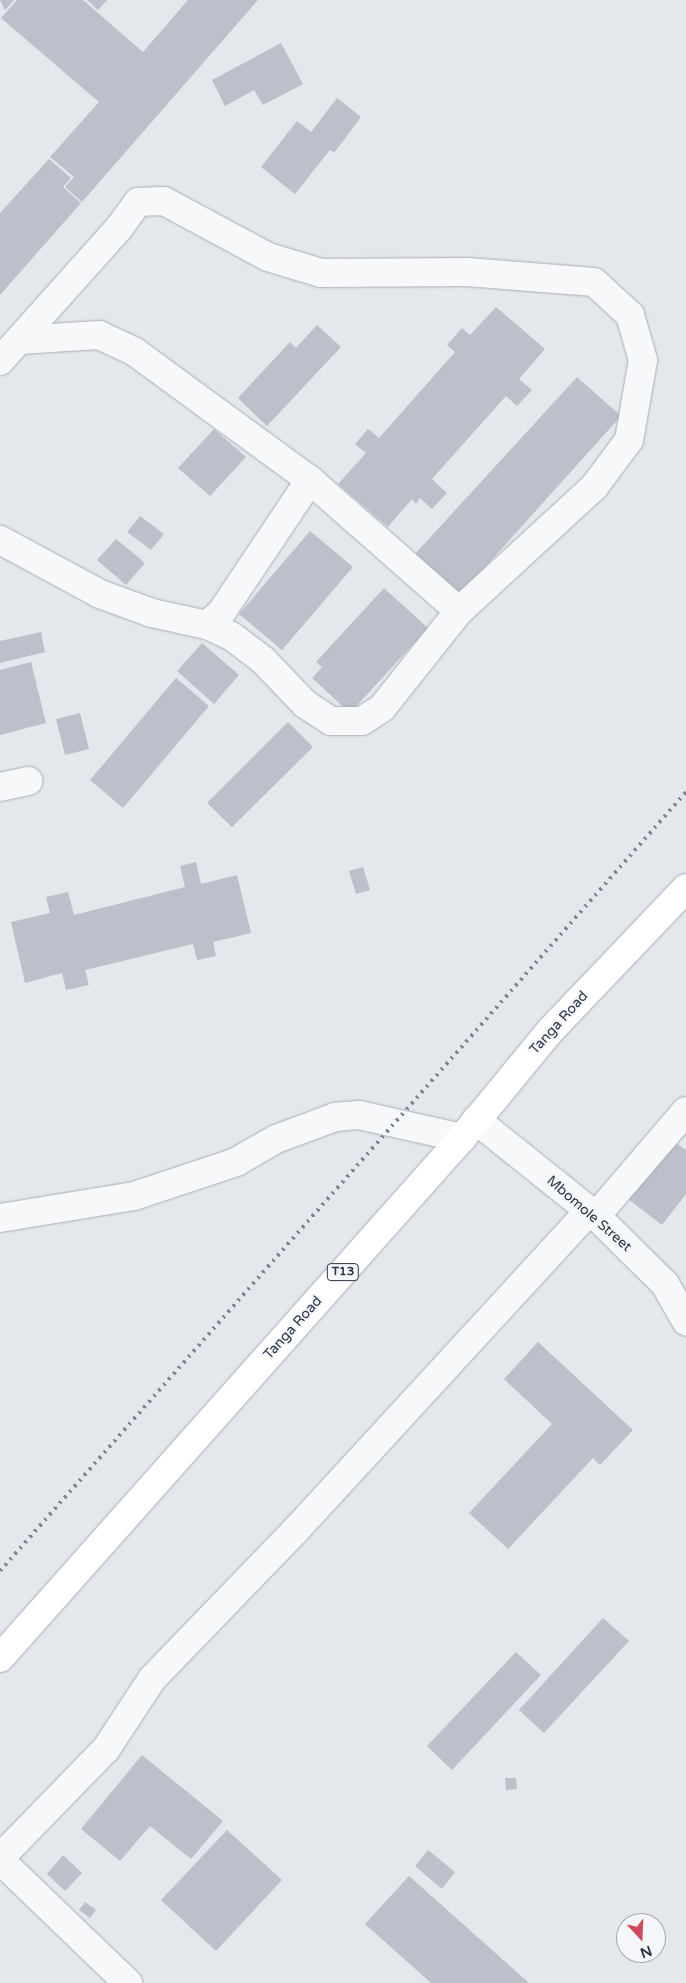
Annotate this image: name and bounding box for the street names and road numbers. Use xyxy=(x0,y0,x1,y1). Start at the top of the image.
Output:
street label: Tanga Road xyxy=(526,988,592,1058)
street label: Mbomole Street xyxy=(543,1173,635,1255)
road number: T13 xyxy=(327,1262,359,1282)
street label: Tanga Road xyxy=(260,1293,326,1363)

